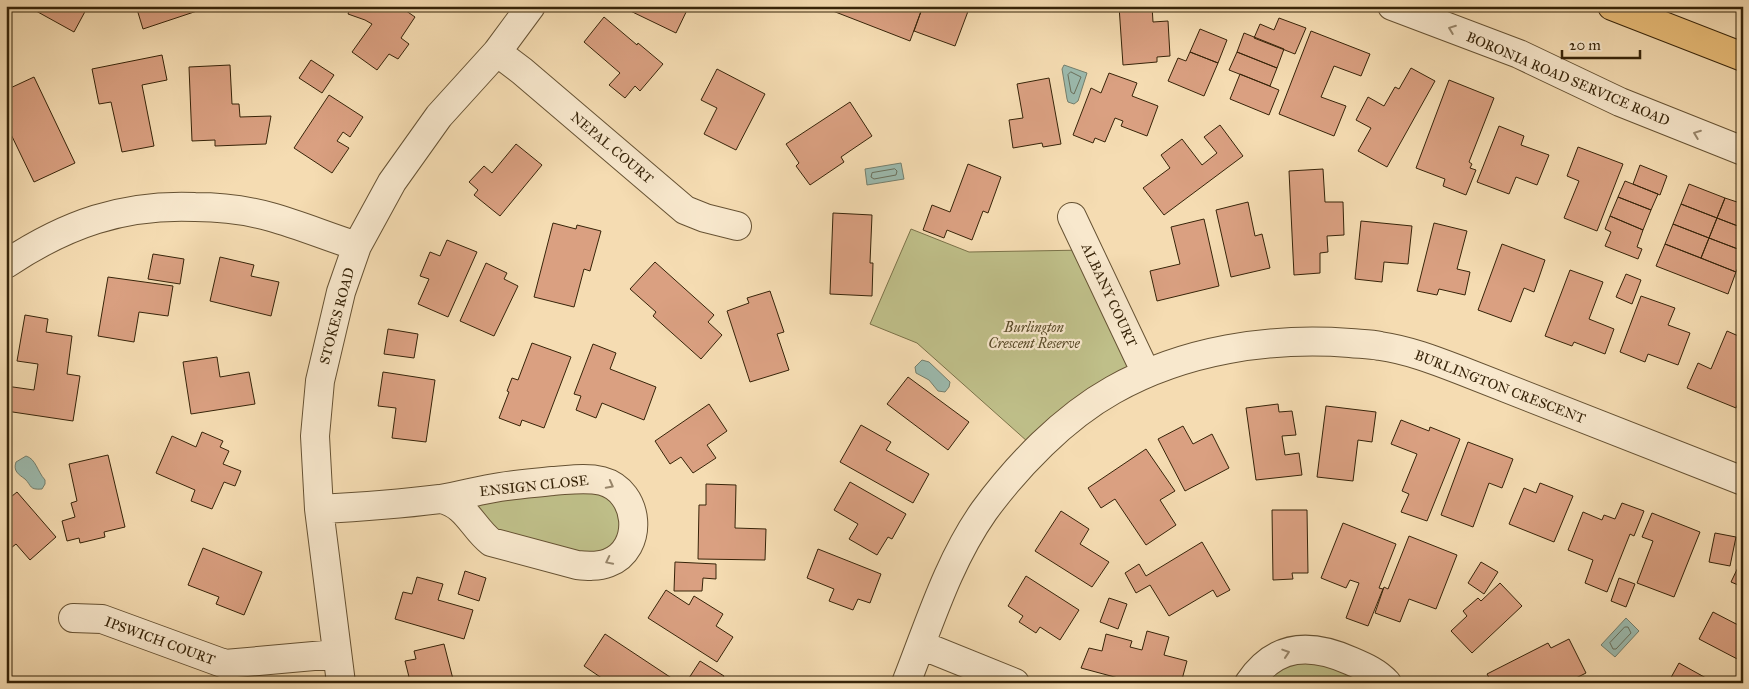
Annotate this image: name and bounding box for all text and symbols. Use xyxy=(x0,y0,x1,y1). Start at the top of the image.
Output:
one-way arrow xyxy=(1448,25,1456,35)
street label: BORONIA ROAD SERVICE ROAD xyxy=(1464,28,1672,130)
scale bar xyxy=(1562,28,1639,60)
text: 20 m xyxy=(1569,36,1601,54)
street label: NEPAL COURT xyxy=(567,108,657,188)
one-way arrow xyxy=(1693,130,1702,140)
street label: ALBANY COURT xyxy=(1077,239,1141,350)
street label: STOKES ROAD xyxy=(316,266,358,366)
park label: Burlington Crescent Reserve xyxy=(988,319,1081,352)
street label: BURLINGTON CRESCENT xyxy=(1412,346,1588,428)
street label: ENSIGN CLOSE xyxy=(479,472,589,500)
one-way arrow xyxy=(604,479,613,489)
one-way arrow xyxy=(606,554,615,564)
street label: IPSWICH COURT xyxy=(102,613,218,669)
one-way arrow xyxy=(1282,649,1290,659)

